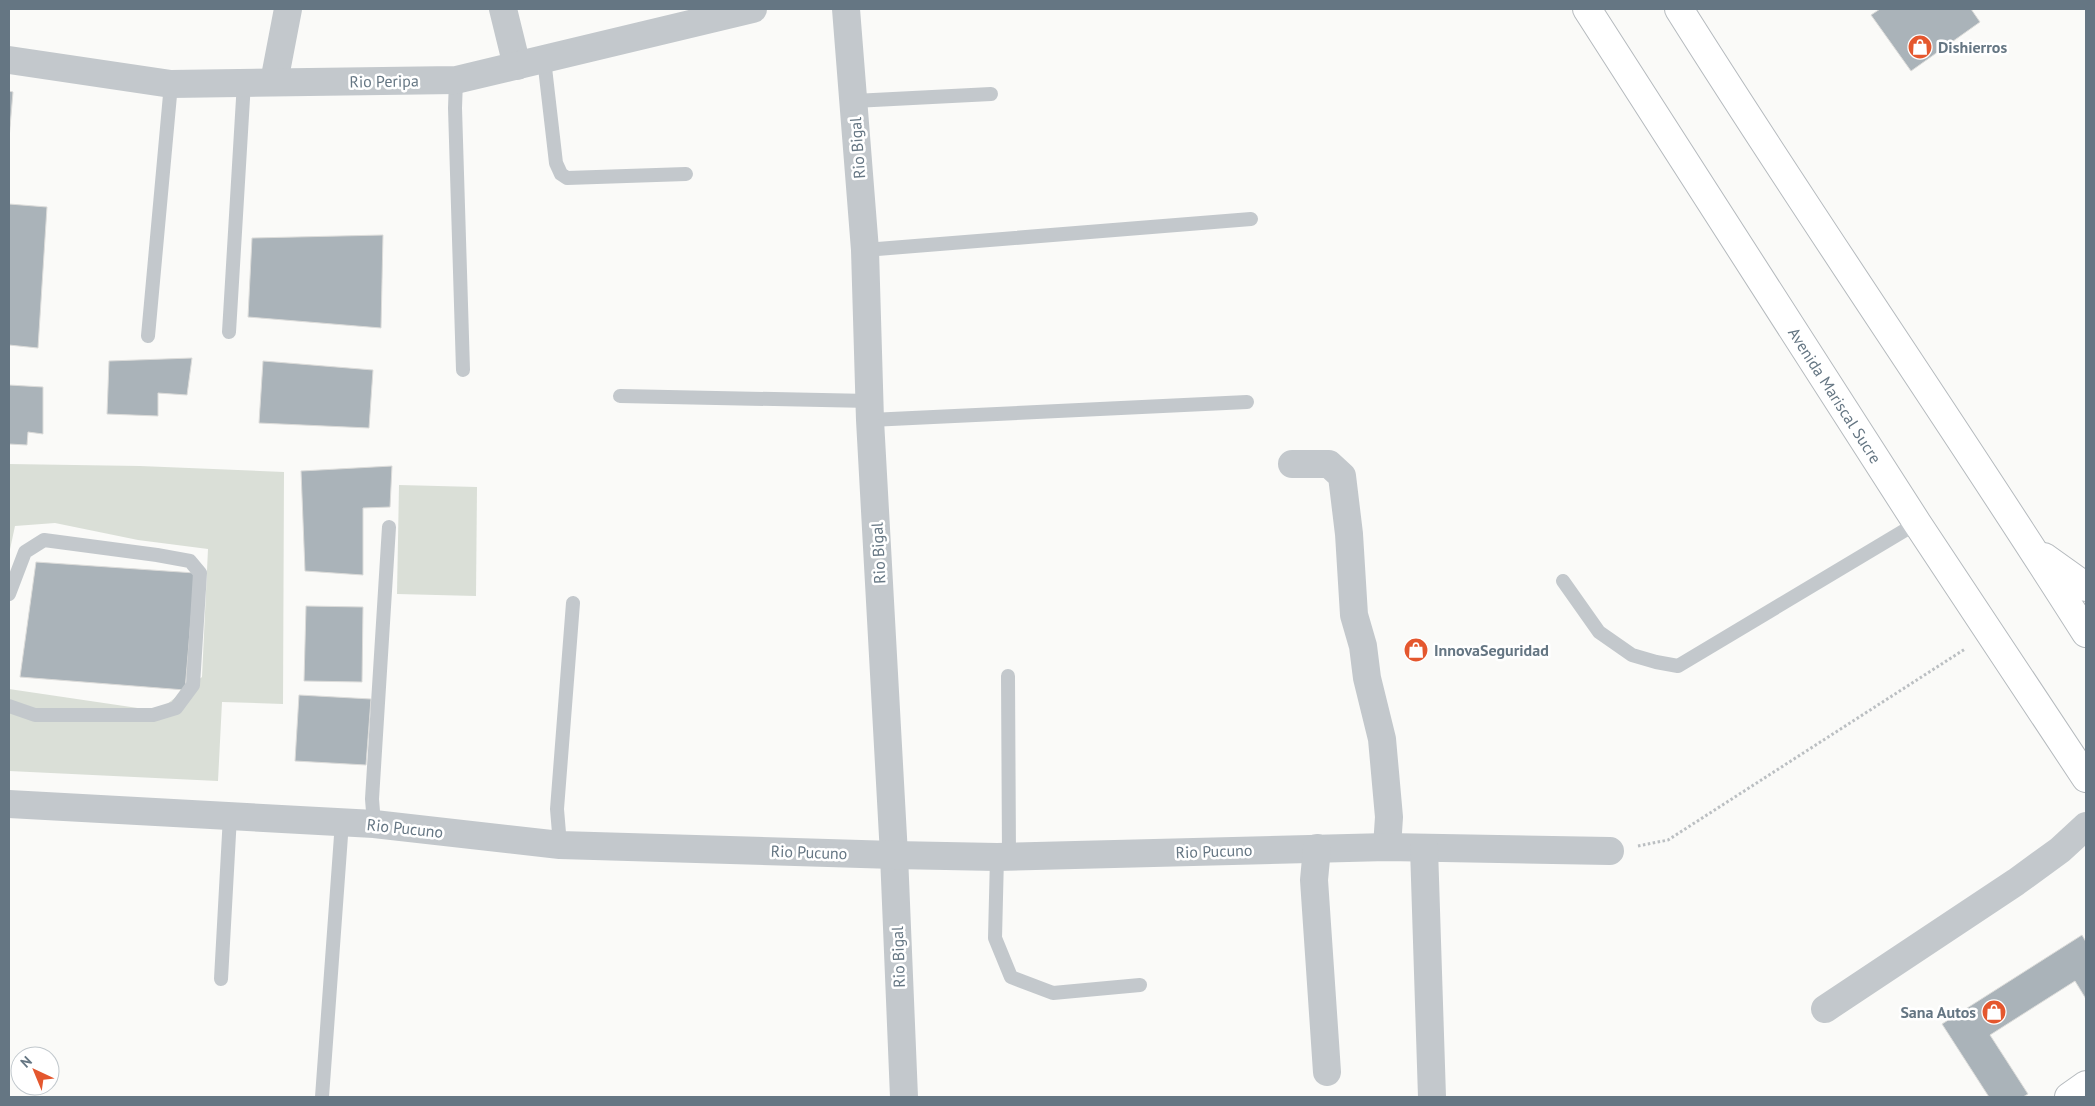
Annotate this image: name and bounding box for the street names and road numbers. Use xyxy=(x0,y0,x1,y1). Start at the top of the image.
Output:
street label: Rio Peripa xyxy=(349,70,419,92)
street label: Rio Bigal xyxy=(845,116,869,179)
street label: Avenida Mariscal Sucre xyxy=(1784,324,1886,467)
street label: Rio Bigal xyxy=(866,521,890,584)
street label: Rio Pucuno xyxy=(366,814,444,842)
street label: Rio Pucuno xyxy=(1175,840,1253,862)
street label: Rio Pucuno xyxy=(770,841,848,863)
street label: Rio Bigal xyxy=(887,926,909,988)

